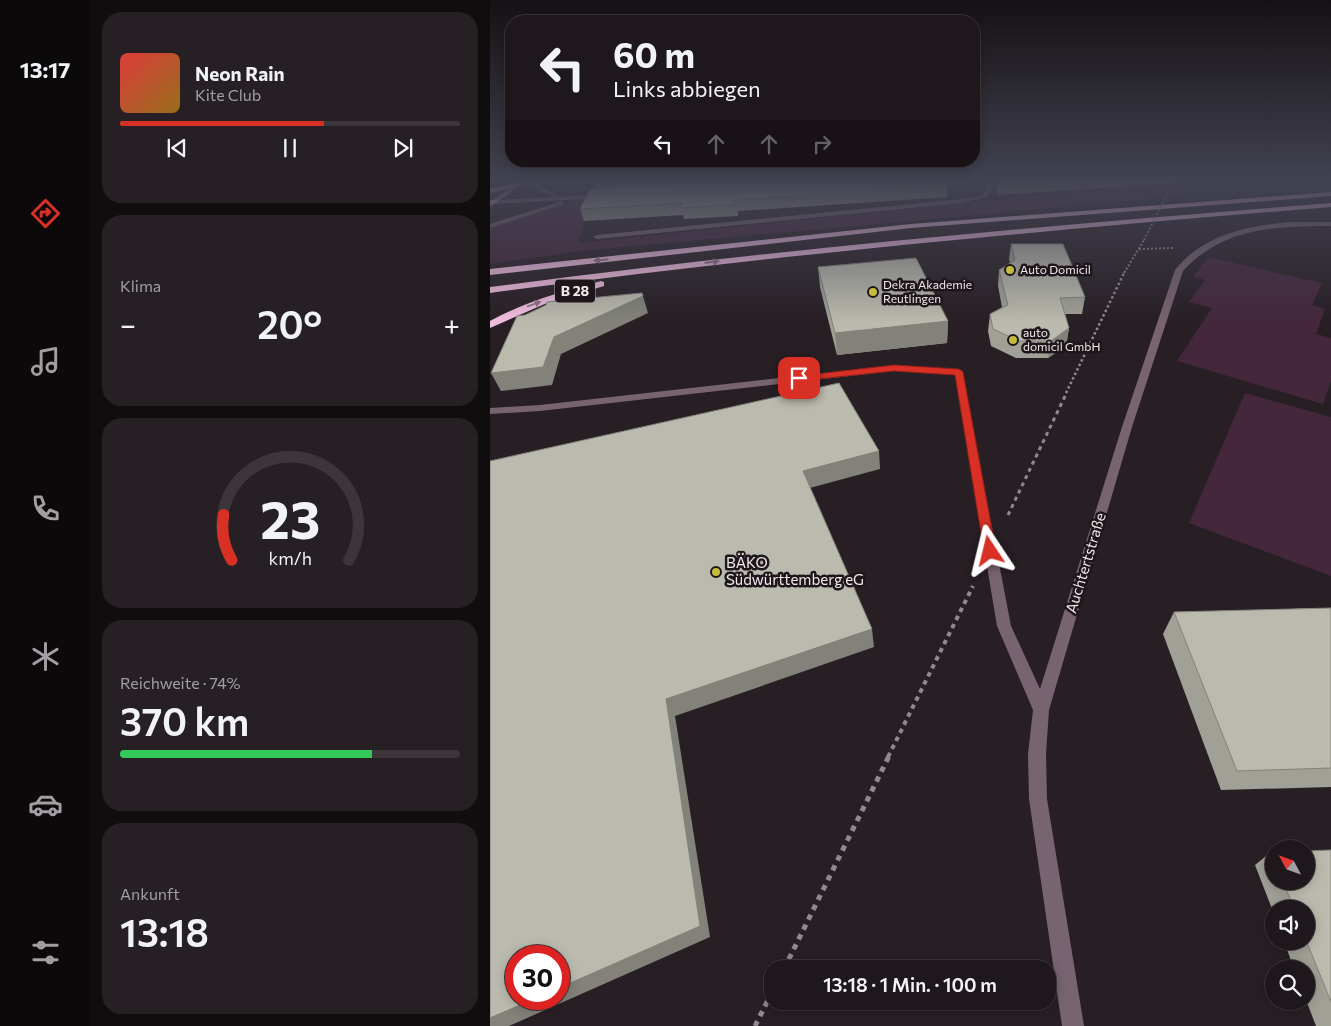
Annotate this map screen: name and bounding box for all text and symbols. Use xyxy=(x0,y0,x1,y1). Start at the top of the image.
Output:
text: 60 m xyxy=(613,32,695,75)
icon: left xyxy=(530,35,595,100)
text: 13:17 xyxy=(20,56,70,83)
text: Neon Rain xyxy=(195,62,285,85)
text: Links abbiegen xyxy=(613,75,761,102)
text: Kite Club xyxy=(195,85,261,104)
icon: left xyxy=(649,130,677,158)
icon: ahead xyxy=(702,130,730,158)
icon: ahead xyxy=(755,130,783,158)
icon: right xyxy=(808,130,836,158)
icon: previous xyxy=(163,134,191,162)
icon: pause xyxy=(276,134,304,162)
icon: next xyxy=(389,134,417,162)
icon: directions xyxy=(28,196,63,231)
one-way arrow xyxy=(593,256,609,264)
one-way arrow xyxy=(705,258,721,266)
place label: Auto Domicil xyxy=(1020,262,1091,276)
marker: Auto Domicil xyxy=(1004,264,1016,276)
text: Klima xyxy=(120,276,161,295)
place label: Dekra Akademie Reutlingen xyxy=(883,277,972,305)
road number: B 28 xyxy=(555,280,595,302)
marker: Dekra Akademie Reutlingen xyxy=(867,286,879,298)
text: 20° xyxy=(257,300,322,347)
one-way arrow xyxy=(527,300,542,308)
text: − xyxy=(120,307,136,341)
text: + xyxy=(444,307,460,341)
place label: auto domicil GmbH xyxy=(1023,325,1100,353)
marker: auto domicil GmbH xyxy=(1007,334,1019,346)
icon: music xyxy=(28,344,63,379)
pin xyxy=(778,357,820,399)
icon: arrive xyxy=(785,364,813,392)
text: 23 xyxy=(260,486,320,550)
icon: phone xyxy=(28,491,63,526)
street label: Auchtertstraße xyxy=(1061,510,1109,615)
position arrow xyxy=(963,524,1015,576)
text: km/h xyxy=(268,547,312,569)
place label: BÄKO Südwürttemberg eG xyxy=(726,553,864,588)
marker: BÄKO Südwürttemberg eG xyxy=(710,566,722,578)
icon: climate xyxy=(28,639,63,674)
text: Reichweite · 74% xyxy=(120,673,241,692)
text: 370 km xyxy=(120,697,249,744)
icon: car xyxy=(28,787,63,822)
north arrow xyxy=(1265,840,1315,890)
map controls xyxy=(1265,840,1315,1010)
text: Ankunft xyxy=(120,884,180,903)
button: sound xyxy=(1265,900,1315,950)
text: 13:18 xyxy=(120,908,209,955)
icon: filters xyxy=(28,935,63,970)
speed limit sign: 30 xyxy=(505,945,570,1010)
button: search xyxy=(1265,960,1315,1010)
text: 13:18 · 1 Min. · 100 m xyxy=(823,973,997,996)

